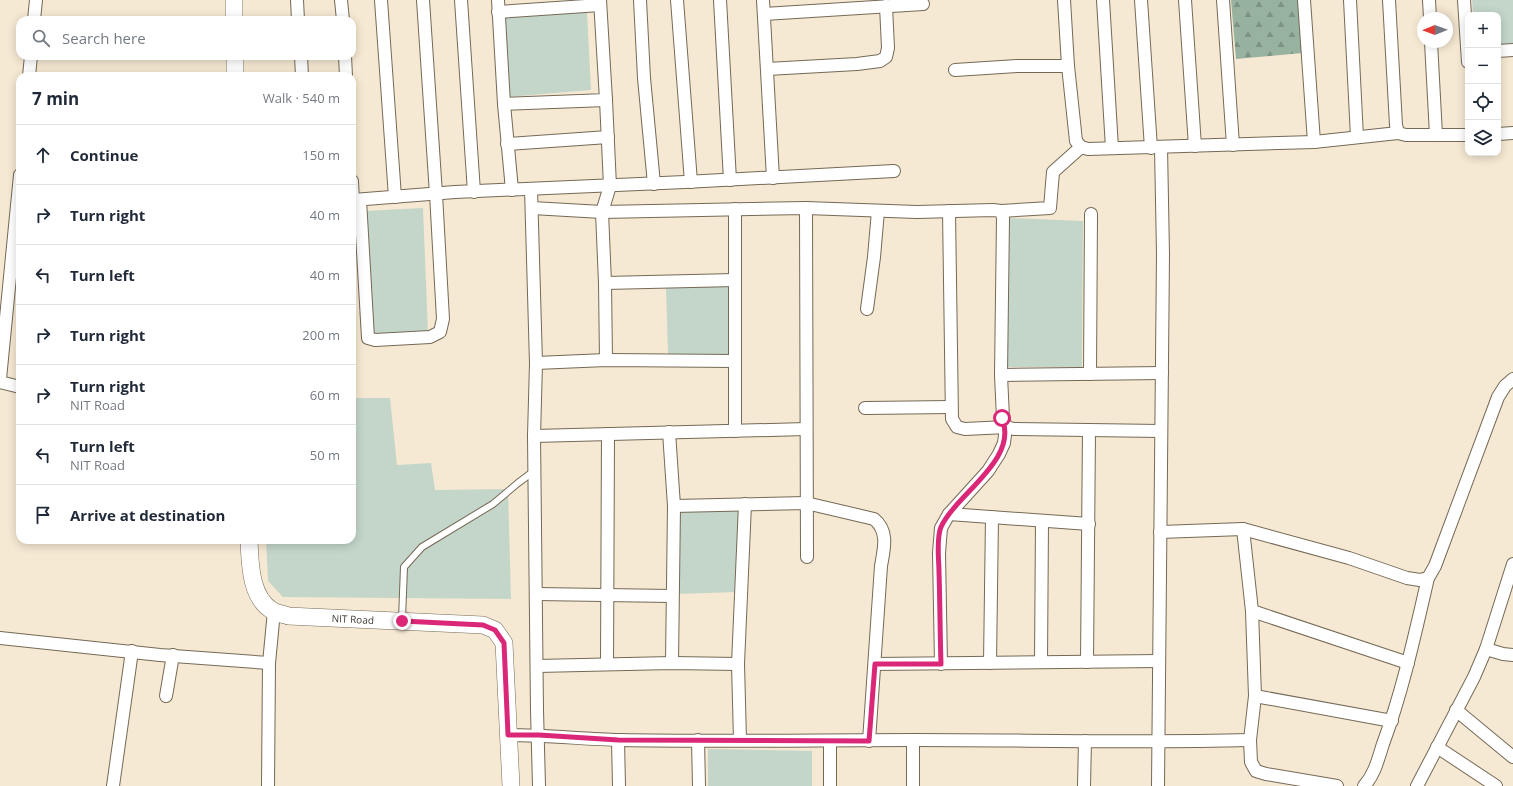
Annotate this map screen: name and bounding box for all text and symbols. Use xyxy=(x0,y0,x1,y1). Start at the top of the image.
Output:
north arrow xyxy=(1417,12,1453,48)
map controls xyxy=(1465,12,1501,156)
button: + xyxy=(1465,12,1501,48)
search box xyxy=(16,16,356,60)
icon: search xyxy=(30,27,52,49)
text: Search here xyxy=(62,28,146,48)
button: − xyxy=(1465,48,1501,84)
button: locate xyxy=(1465,84,1501,120)
text: 7 min xyxy=(32,87,79,110)
text: Walk · 540 m xyxy=(263,89,340,107)
button: layers xyxy=(1465,120,1501,156)
icon: ahead xyxy=(32,144,54,166)
text: Continue xyxy=(70,145,138,165)
text: 150 m xyxy=(302,146,340,164)
icon: right xyxy=(32,204,54,226)
text: Turn right xyxy=(70,205,145,225)
text: 40 m xyxy=(310,206,340,224)
icon: left xyxy=(32,264,54,286)
text: Turn left xyxy=(70,265,135,285)
text: 40 m xyxy=(310,266,340,284)
icon: right xyxy=(32,324,54,346)
text: Turn right xyxy=(70,325,145,345)
text: 200 m xyxy=(302,326,340,344)
text: Turn right xyxy=(70,376,145,396)
icon: right xyxy=(32,384,54,406)
text: 60 m xyxy=(310,386,340,404)
text: NIT Road xyxy=(70,396,125,414)
route start xyxy=(993,409,1011,427)
text: Turn left xyxy=(70,436,135,456)
icon: left xyxy=(32,444,54,466)
text: 50 m xyxy=(310,446,340,464)
text: NIT Road xyxy=(70,456,125,474)
icon: arrive xyxy=(32,504,54,526)
text: Arrive at destination xyxy=(70,505,225,525)
street label: NIT Road xyxy=(331,611,374,627)
route end xyxy=(393,612,411,630)

